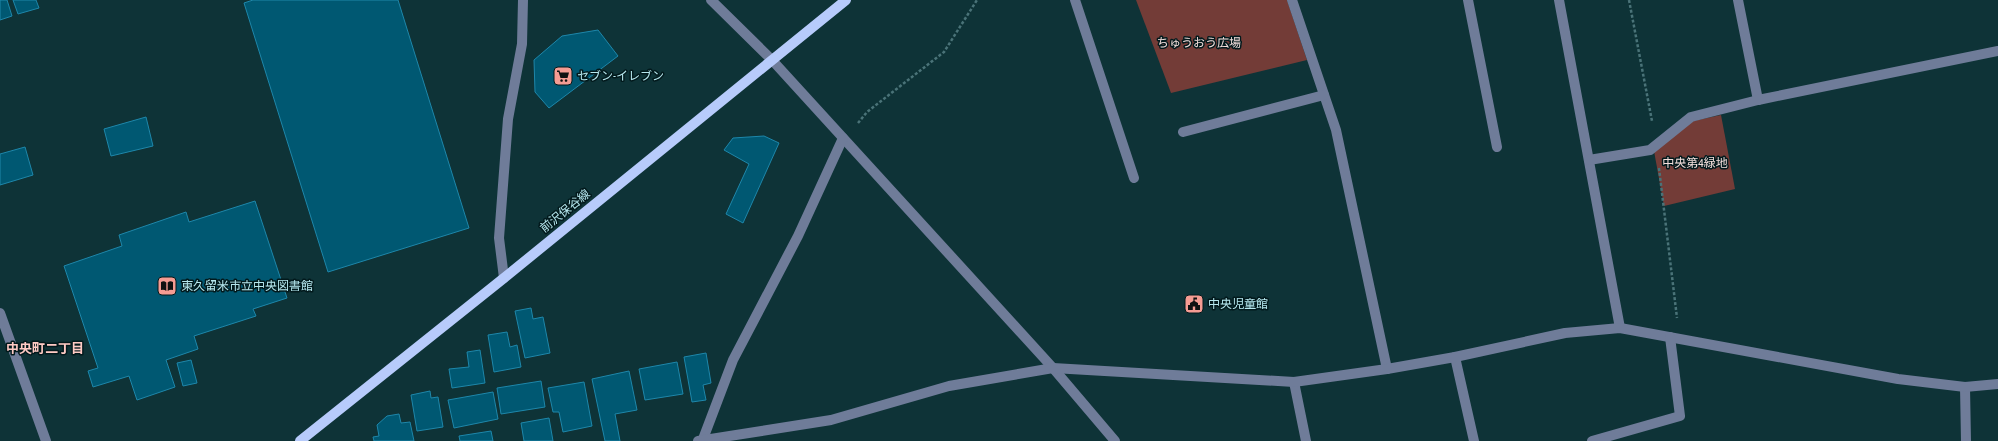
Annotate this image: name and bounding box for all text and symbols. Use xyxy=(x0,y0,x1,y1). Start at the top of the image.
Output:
park label: ちゅうおう広場 xyxy=(1157,36,1241,50)
supermarket icon: セブン-イレブン xyxy=(552,65,574,87)
place label: セブン-イレブン xyxy=(577,69,664,83)
park label: 中央第4緑地 xyxy=(1662,156,1728,170)
street label: 前沢保谷線 xyxy=(537,187,593,235)
library icon: 東久留米市立中央図書館 xyxy=(156,275,178,297)
place label: 東久留米市立中央図書館 xyxy=(181,279,313,293)
public building icon: 中央児童館 xyxy=(1183,293,1205,315)
place label: 中央児童館 xyxy=(1208,297,1268,311)
district label: 中央町二丁目 xyxy=(6,341,84,356)

